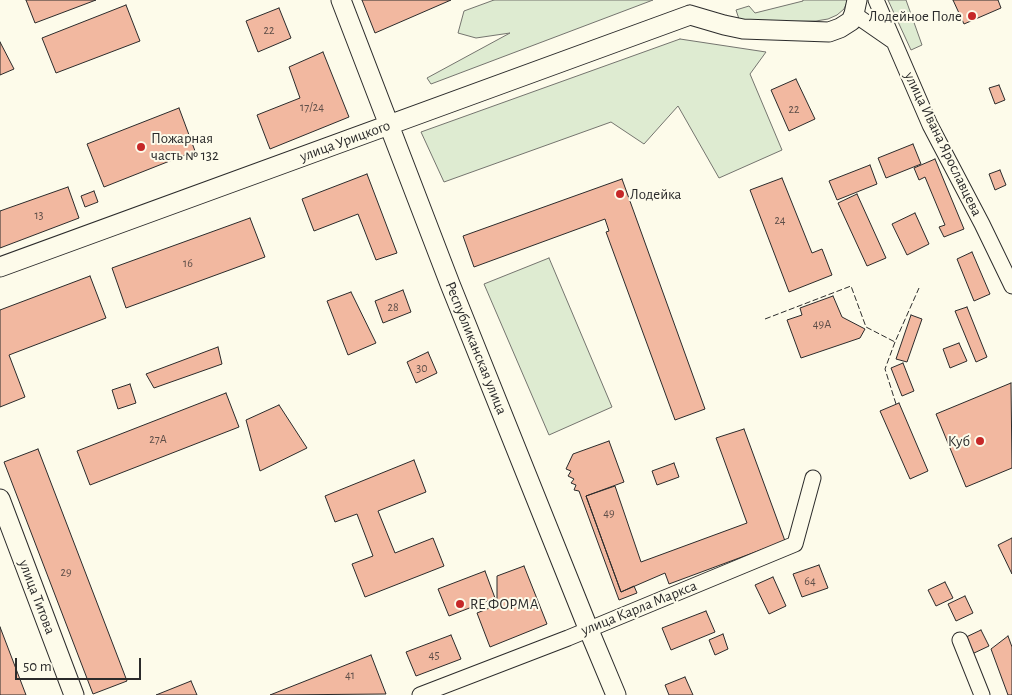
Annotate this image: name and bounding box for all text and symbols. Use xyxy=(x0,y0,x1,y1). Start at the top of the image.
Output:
place label: Лодейное Поле xyxy=(869,7,962,25)
marker: Лодейное Поле xyxy=(966,10,978,22)
house number: 22 xyxy=(264,23,274,37)
street label: улица Ивана Ярославцева xyxy=(900,69,986,219)
house number: 17/24 xyxy=(300,100,324,114)
house number: 22 xyxy=(789,102,799,116)
street label: улица Урицкого xyxy=(297,116,393,166)
place label: Пожарная часть № 132 xyxy=(151,129,219,164)
marker: Пожарная часть № 132 xyxy=(135,141,147,153)
place label: Лодейка xyxy=(630,185,681,203)
marker: Лодейка xyxy=(614,188,626,200)
house number: 13 xyxy=(34,208,44,222)
house number: 24 xyxy=(774,213,786,227)
house number: 16 xyxy=(183,256,193,270)
street label: Республиканская улица xyxy=(441,279,511,417)
house number: 28 xyxy=(387,300,399,314)
house number: 49А xyxy=(813,317,831,331)
house number: 30 xyxy=(416,361,428,375)
house number: 27А xyxy=(149,432,167,446)
place label: Куб xyxy=(948,432,970,450)
marker: Куб xyxy=(974,435,986,447)
house number: 49 xyxy=(603,506,615,520)
street label: улица Титова xyxy=(15,557,59,637)
house number: 29 xyxy=(60,565,72,579)
house number: 64 xyxy=(804,574,816,588)
street label: улица Карла Маркса xyxy=(578,577,700,639)
place label: RE ФОРМА xyxy=(470,595,538,613)
marker: RE ФОРМА xyxy=(454,598,466,610)
scale bar xyxy=(18,648,144,680)
house number: 45 xyxy=(429,648,439,662)
text: 50 m xyxy=(23,659,52,674)
house number: 41 xyxy=(345,668,355,682)

